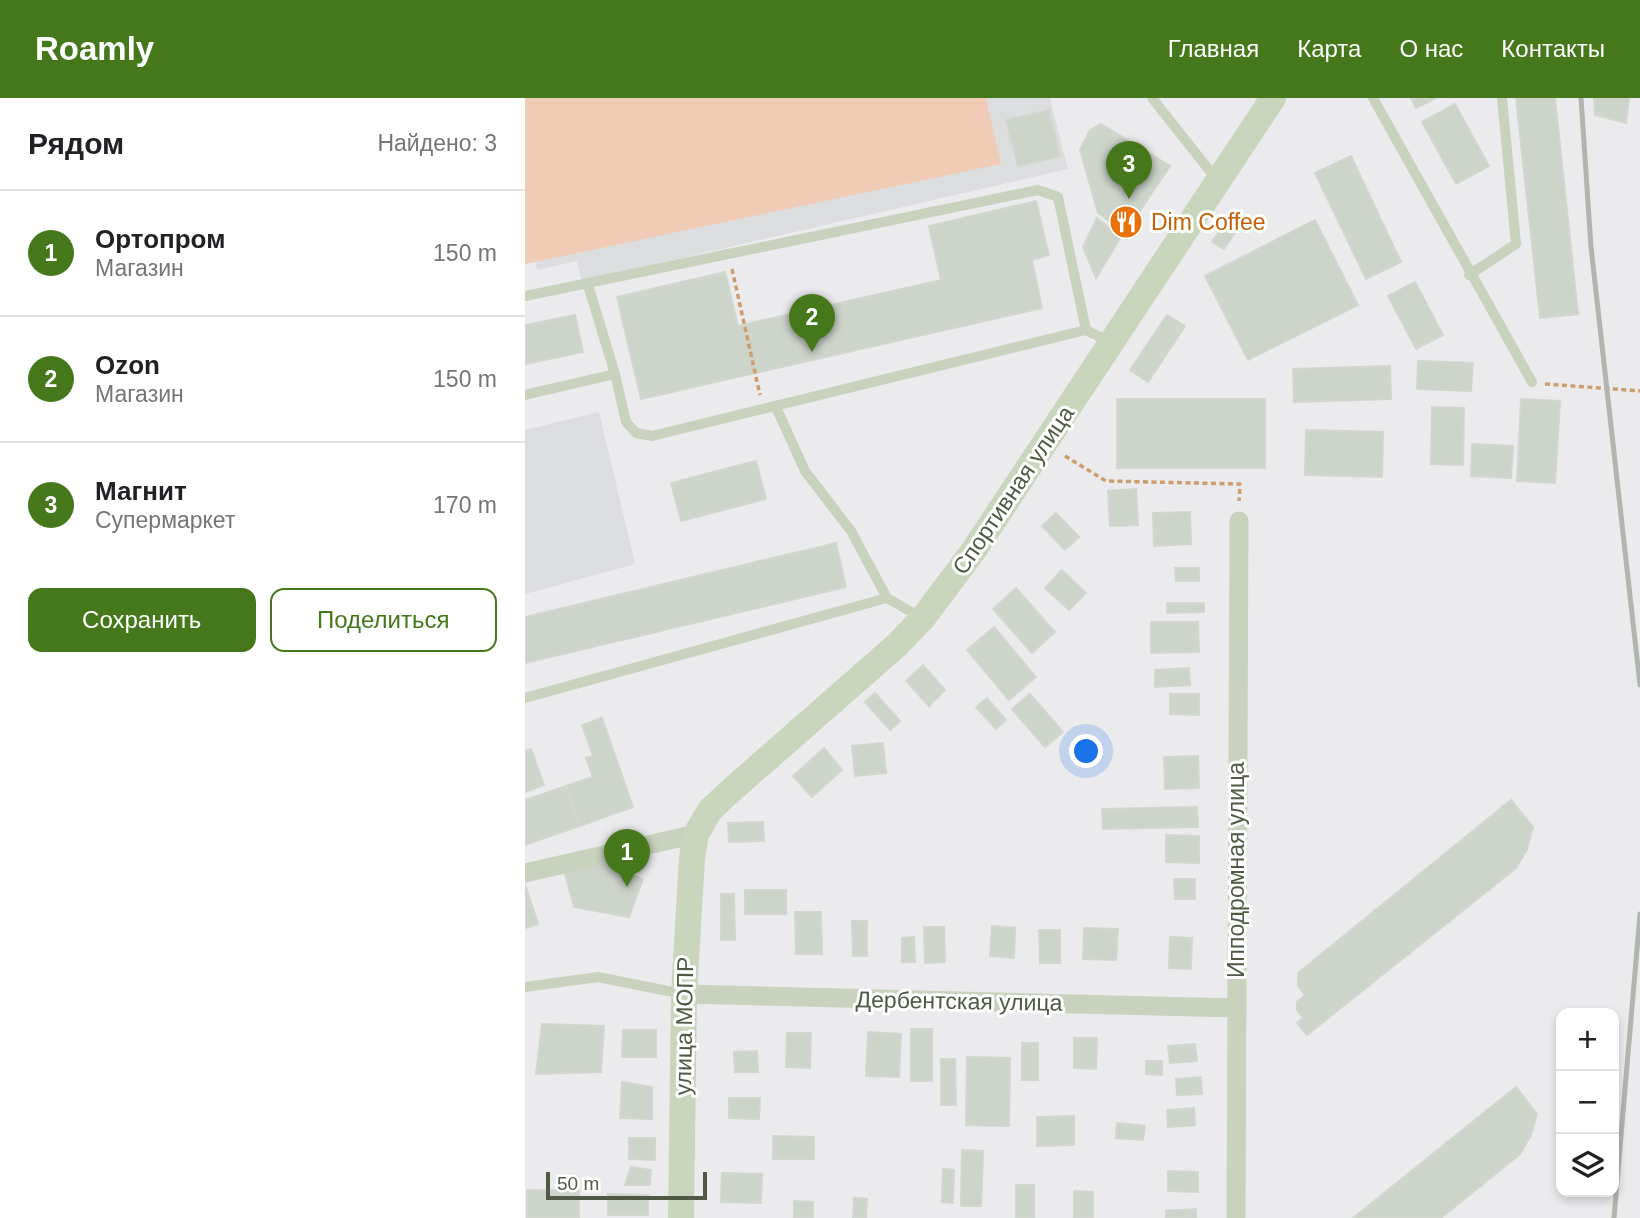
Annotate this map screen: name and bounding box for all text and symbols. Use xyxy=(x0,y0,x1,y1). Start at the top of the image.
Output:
text: Roamly xyxy=(35,30,154,67)
text: Главная xyxy=(1168,35,1259,62)
text: Карта xyxy=(1297,35,1361,62)
text: О нас xyxy=(1399,35,1463,62)
text: Контакты xyxy=(1501,35,1605,62)
text: Рядом xyxy=(28,127,124,160)
text: Найдено: 3 xyxy=(377,130,497,156)
pin: 3 xyxy=(1106,141,1152,199)
restaurant icon: Dim Coffee xyxy=(1107,203,1145,241)
place label: Dim Coffee xyxy=(1151,209,1266,235)
text: Ортопром xyxy=(95,224,225,254)
text: 1 xyxy=(45,240,57,266)
text: 150 m xyxy=(433,240,497,266)
text: Магазин xyxy=(95,255,184,281)
pin: 2 xyxy=(789,294,835,352)
text: Ozon xyxy=(95,350,160,380)
text: 2 xyxy=(45,366,57,392)
text: 150 m xyxy=(433,366,497,392)
text: Магазин xyxy=(95,381,184,407)
street label: Спортивная улица xyxy=(947,401,1079,579)
text: Магнит xyxy=(95,476,187,506)
text: 3 xyxy=(45,492,57,518)
text: 170 m xyxy=(433,492,497,518)
text: Супермаркет xyxy=(95,507,235,533)
button: Сохранить xyxy=(28,588,256,652)
button: Поделиться xyxy=(270,588,497,652)
your location xyxy=(1069,734,1103,768)
street label: Ипподромная улица xyxy=(1223,762,1249,978)
pin: 1 xyxy=(604,829,650,887)
street label: улица МОПР xyxy=(670,957,698,1095)
street label: Дербентская улица xyxy=(855,986,1063,1016)
map controls xyxy=(1556,1008,1619,1197)
button: + xyxy=(1556,1008,1619,1071)
button: − xyxy=(1556,1071,1619,1134)
button: layers xyxy=(1556,1134,1619,1197)
scale bar xyxy=(546,1169,707,1201)
text: 50 m xyxy=(557,1173,599,1194)

